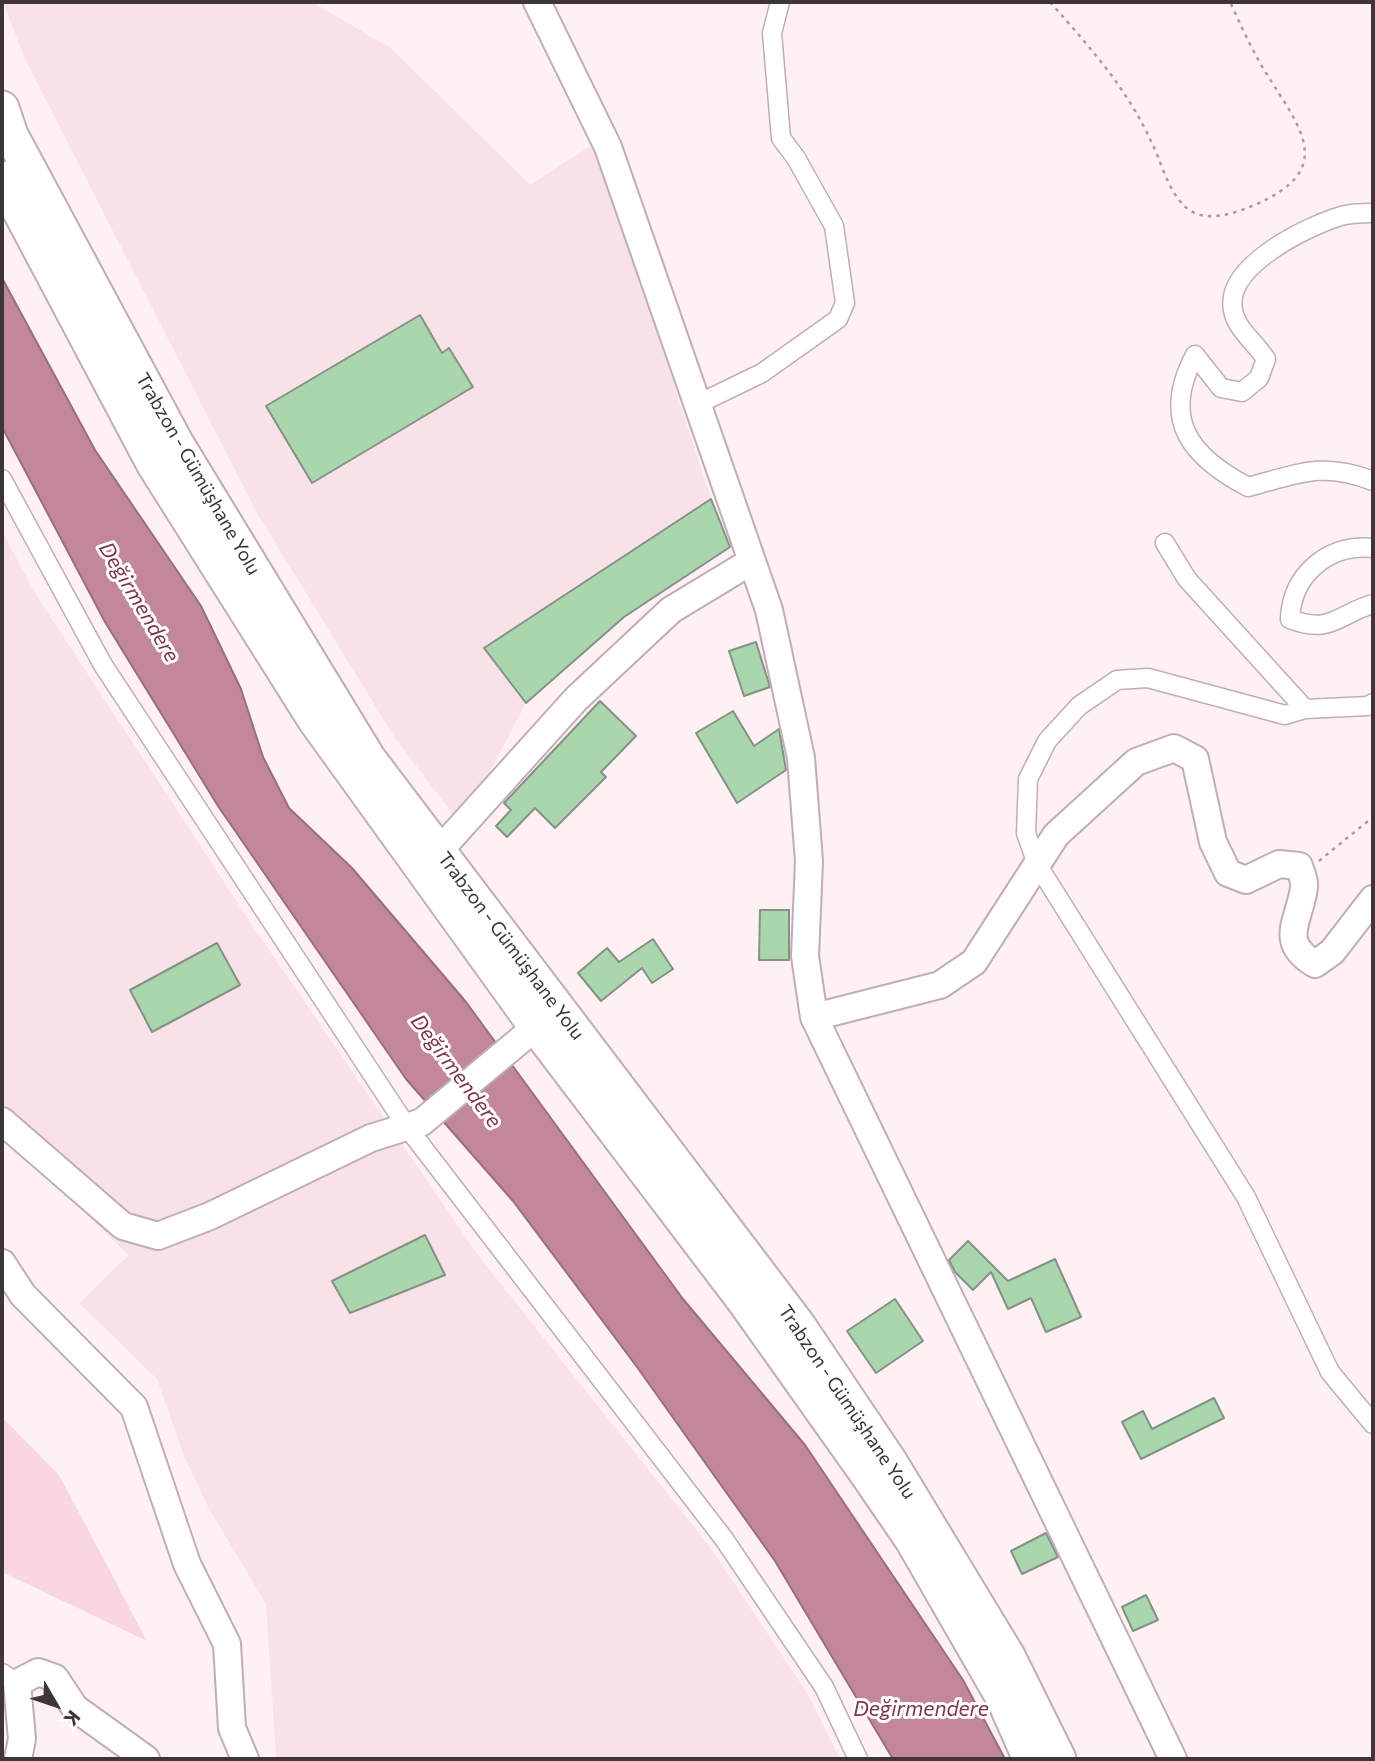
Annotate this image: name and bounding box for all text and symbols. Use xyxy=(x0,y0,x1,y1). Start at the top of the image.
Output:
street label: Trabzon - Gümüşhane Yolu xyxy=(131,369,265,579)
water label: Değirmendere xyxy=(93,537,185,667)
street label: Trabzon - Gümüşhane Yolu xyxy=(433,848,589,1044)
water label: Değirmendere xyxy=(405,1009,507,1133)
street label: Trabzon - Gümüşhane Yolu xyxy=(773,1301,921,1503)
north arrow xyxy=(21,1670,91,1740)
water label: Değirmendere xyxy=(853,1696,989,1722)
text: K xyxy=(60,1706,86,1731)

